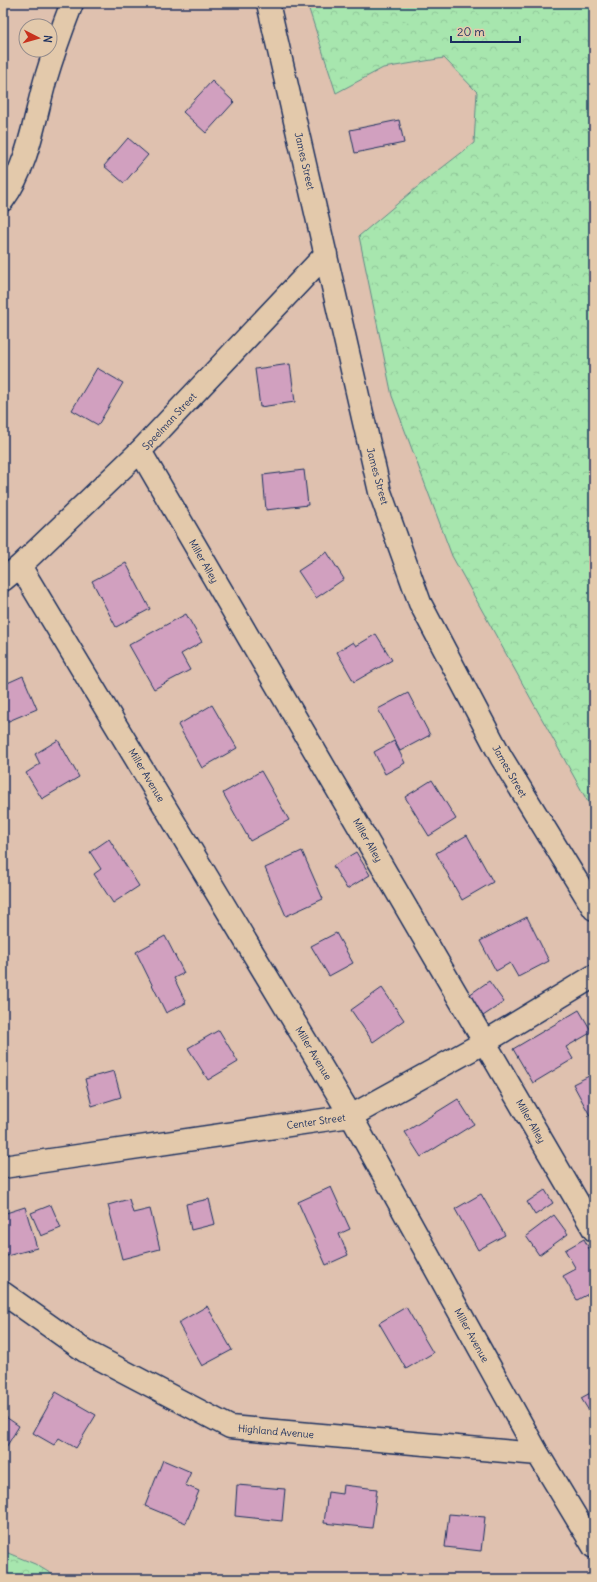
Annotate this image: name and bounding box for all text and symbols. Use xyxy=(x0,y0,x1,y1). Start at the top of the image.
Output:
north arrow xyxy=(18,18,58,58)
scale bar xyxy=(451,18,520,44)
text: 20 m xyxy=(457,24,485,39)
text: N xyxy=(41,35,55,44)
street label: James Street xyxy=(292,131,318,192)
street label: Speelman Street xyxy=(140,390,200,453)
street label: James Street xyxy=(364,446,392,507)
street label: Miller Alley xyxy=(186,537,221,586)
street label: James Street xyxy=(489,743,530,800)
street label: Miller Avenue xyxy=(126,746,168,804)
street label: Miller Alley xyxy=(350,816,385,865)
street label: Miller Avenue xyxy=(293,1024,335,1082)
street label: Miller Alley xyxy=(513,1097,548,1146)
street label: Center Street xyxy=(286,1111,347,1132)
street label: Miller Avenue xyxy=(451,1306,492,1365)
street label: Highland Avenue xyxy=(237,1422,315,1441)

